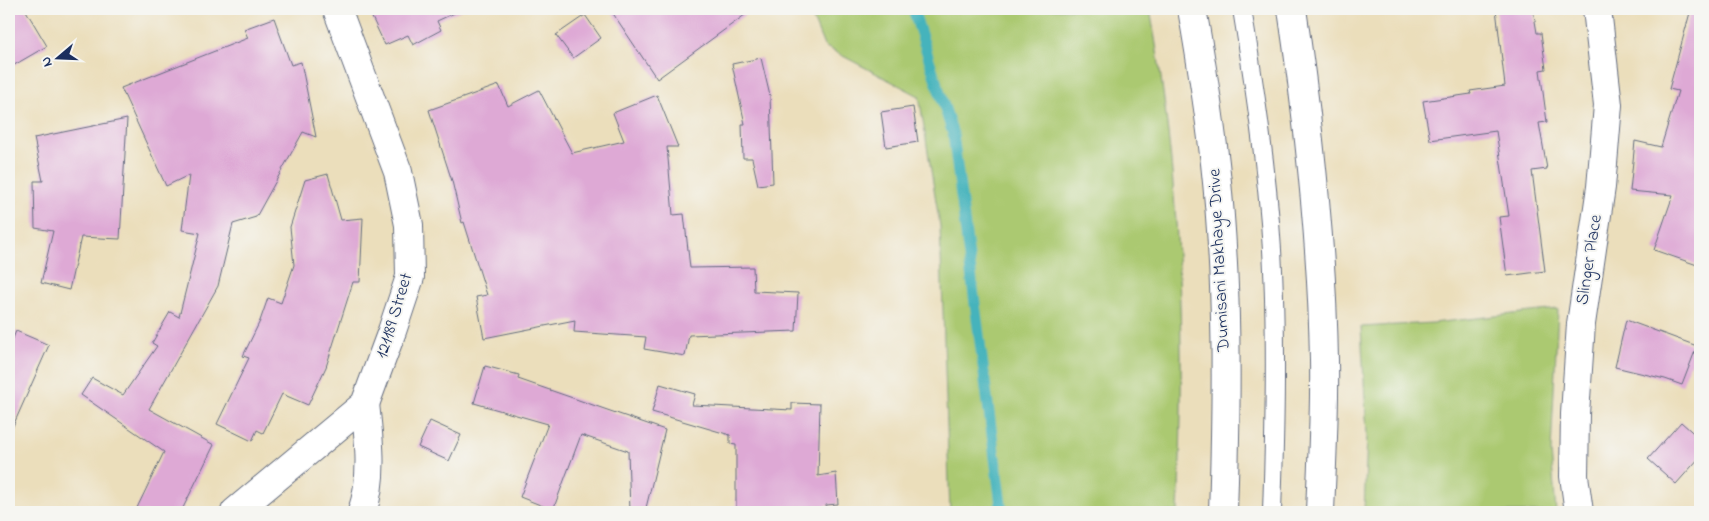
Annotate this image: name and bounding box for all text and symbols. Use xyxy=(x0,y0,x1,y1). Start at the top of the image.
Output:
north arrow xyxy=(32,32,82,82)
text: N xyxy=(36,54,59,70)
street label: Dumisani Makhaye Drive xyxy=(1202,167,1238,353)
street label: Slinger Place xyxy=(1570,212,1611,307)
street label: 121189 Street xyxy=(370,270,420,362)

